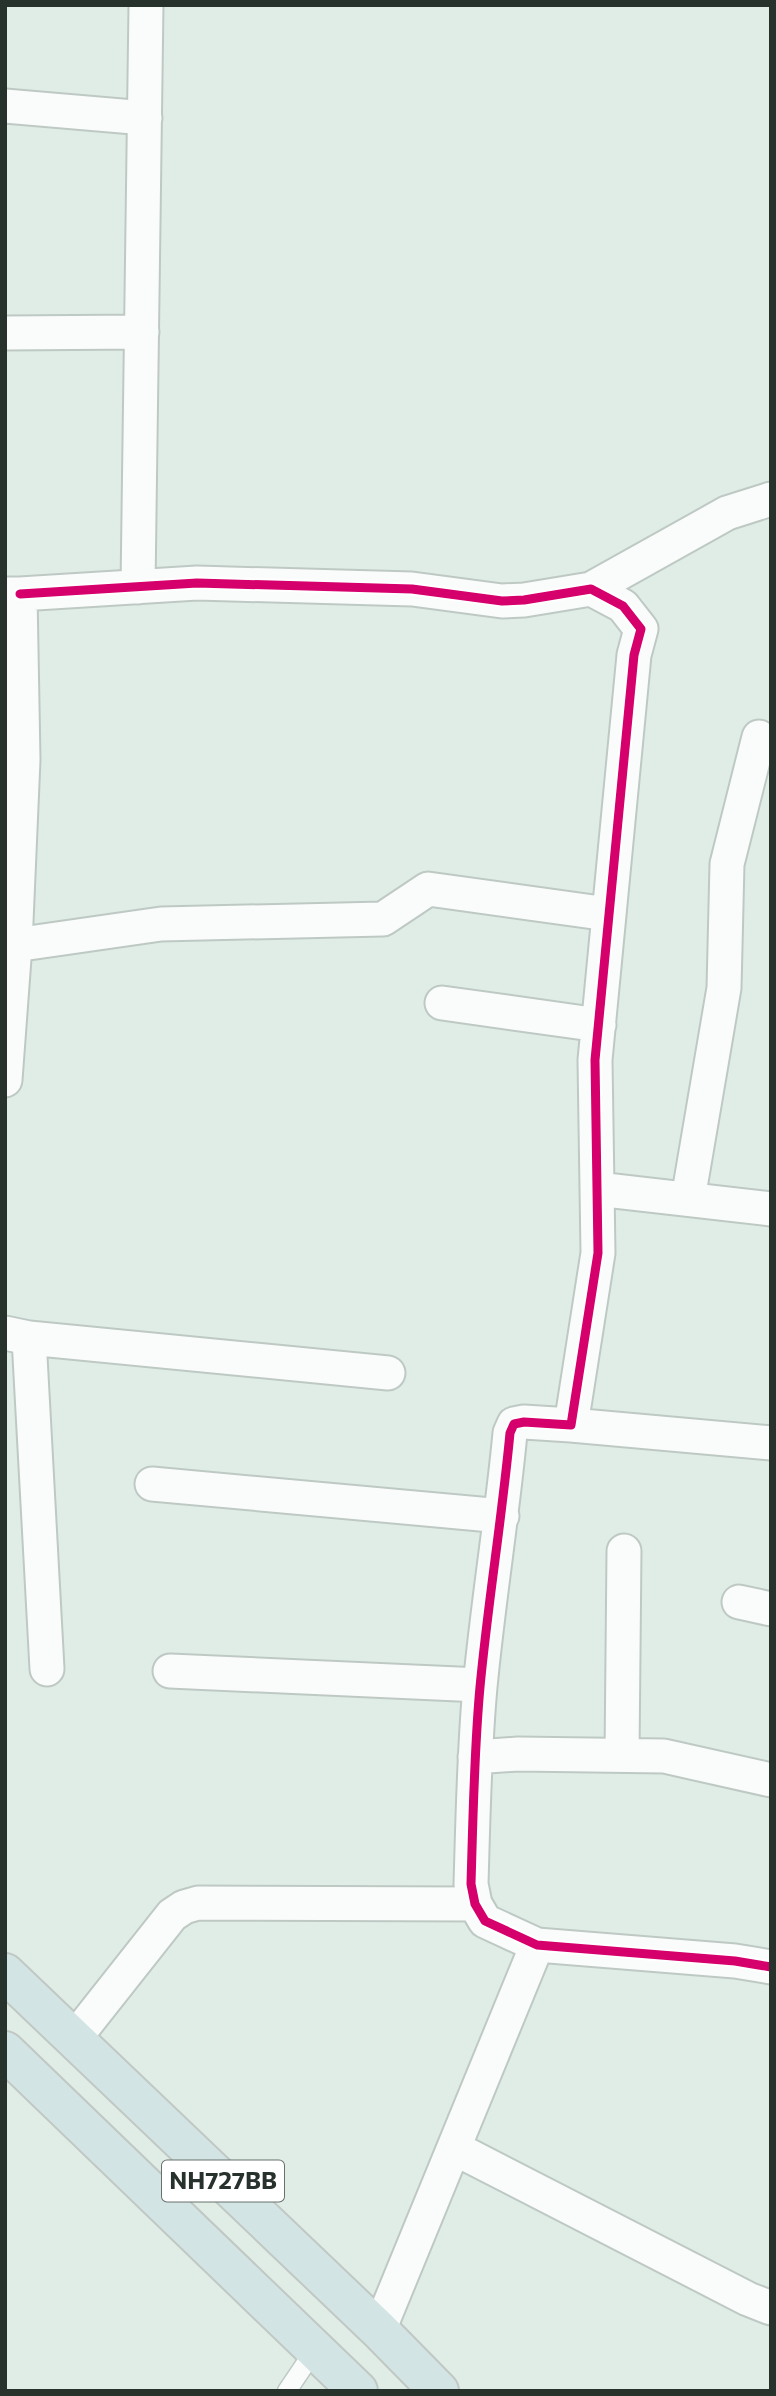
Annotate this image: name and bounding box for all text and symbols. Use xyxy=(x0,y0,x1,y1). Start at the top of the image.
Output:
road number: NH727BB xyxy=(162,2160,284,2202)

